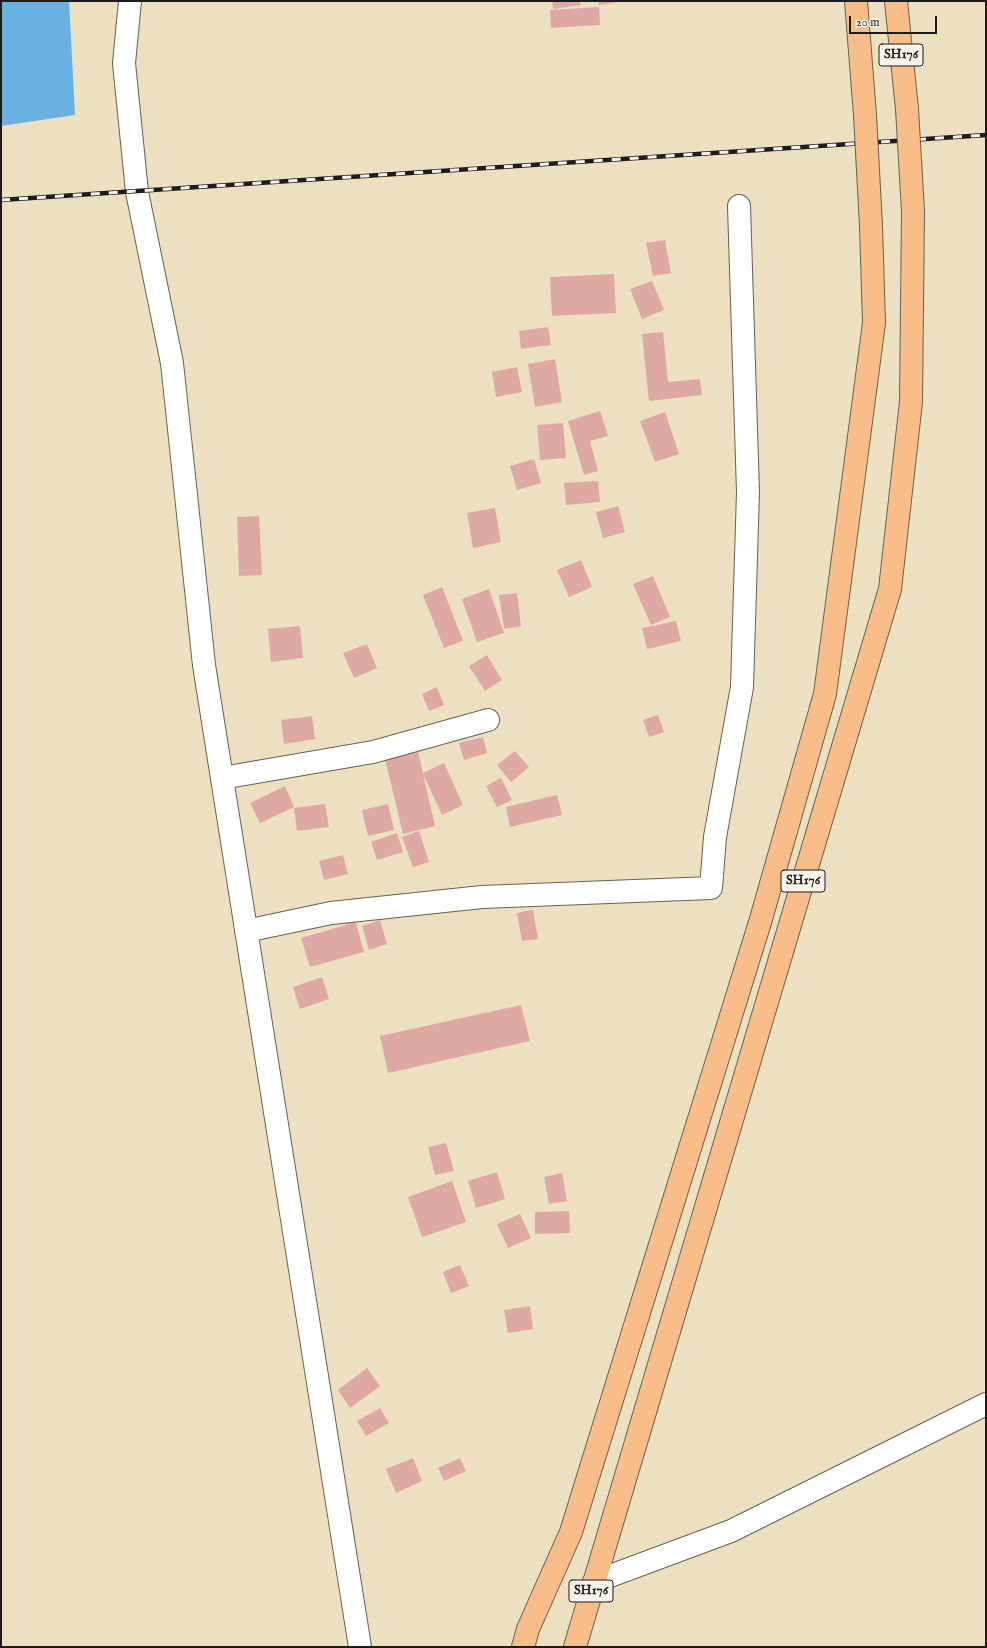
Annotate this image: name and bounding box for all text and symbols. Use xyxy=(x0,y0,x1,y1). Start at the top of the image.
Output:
scale bar xyxy=(851,8,939,34)
text: 20 m xyxy=(856,15,879,30)
road number: SH176 xyxy=(879,44,923,66)
road number: SH176 xyxy=(781,870,825,892)
road number: SH176 xyxy=(569,1580,613,1602)

